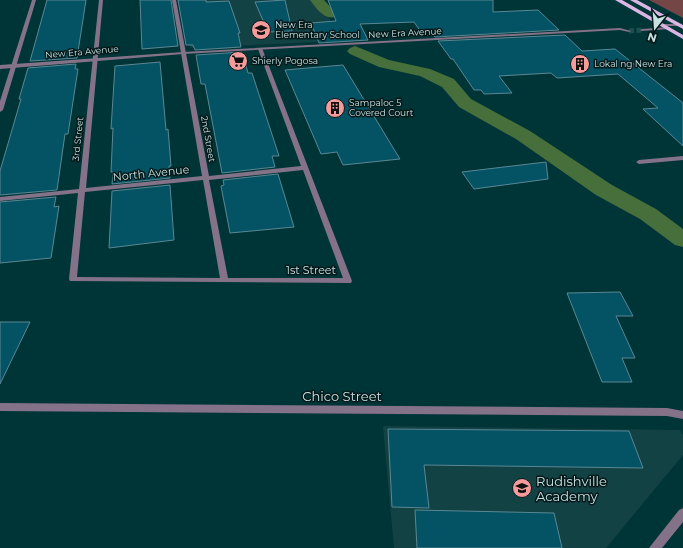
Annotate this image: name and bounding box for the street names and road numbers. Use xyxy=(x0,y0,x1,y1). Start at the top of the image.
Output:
street label: New Era Avenue xyxy=(368,25,443,40)
street label: New Era Avenue xyxy=(45,43,120,60)
street label: 2nd Street xyxy=(199,115,218,163)
street label: 3rd Street xyxy=(70,116,85,162)
street label: North Avenue xyxy=(112,162,190,184)
street label: 1st Street xyxy=(286,263,337,277)
street label: Chico Street xyxy=(302,388,382,404)

